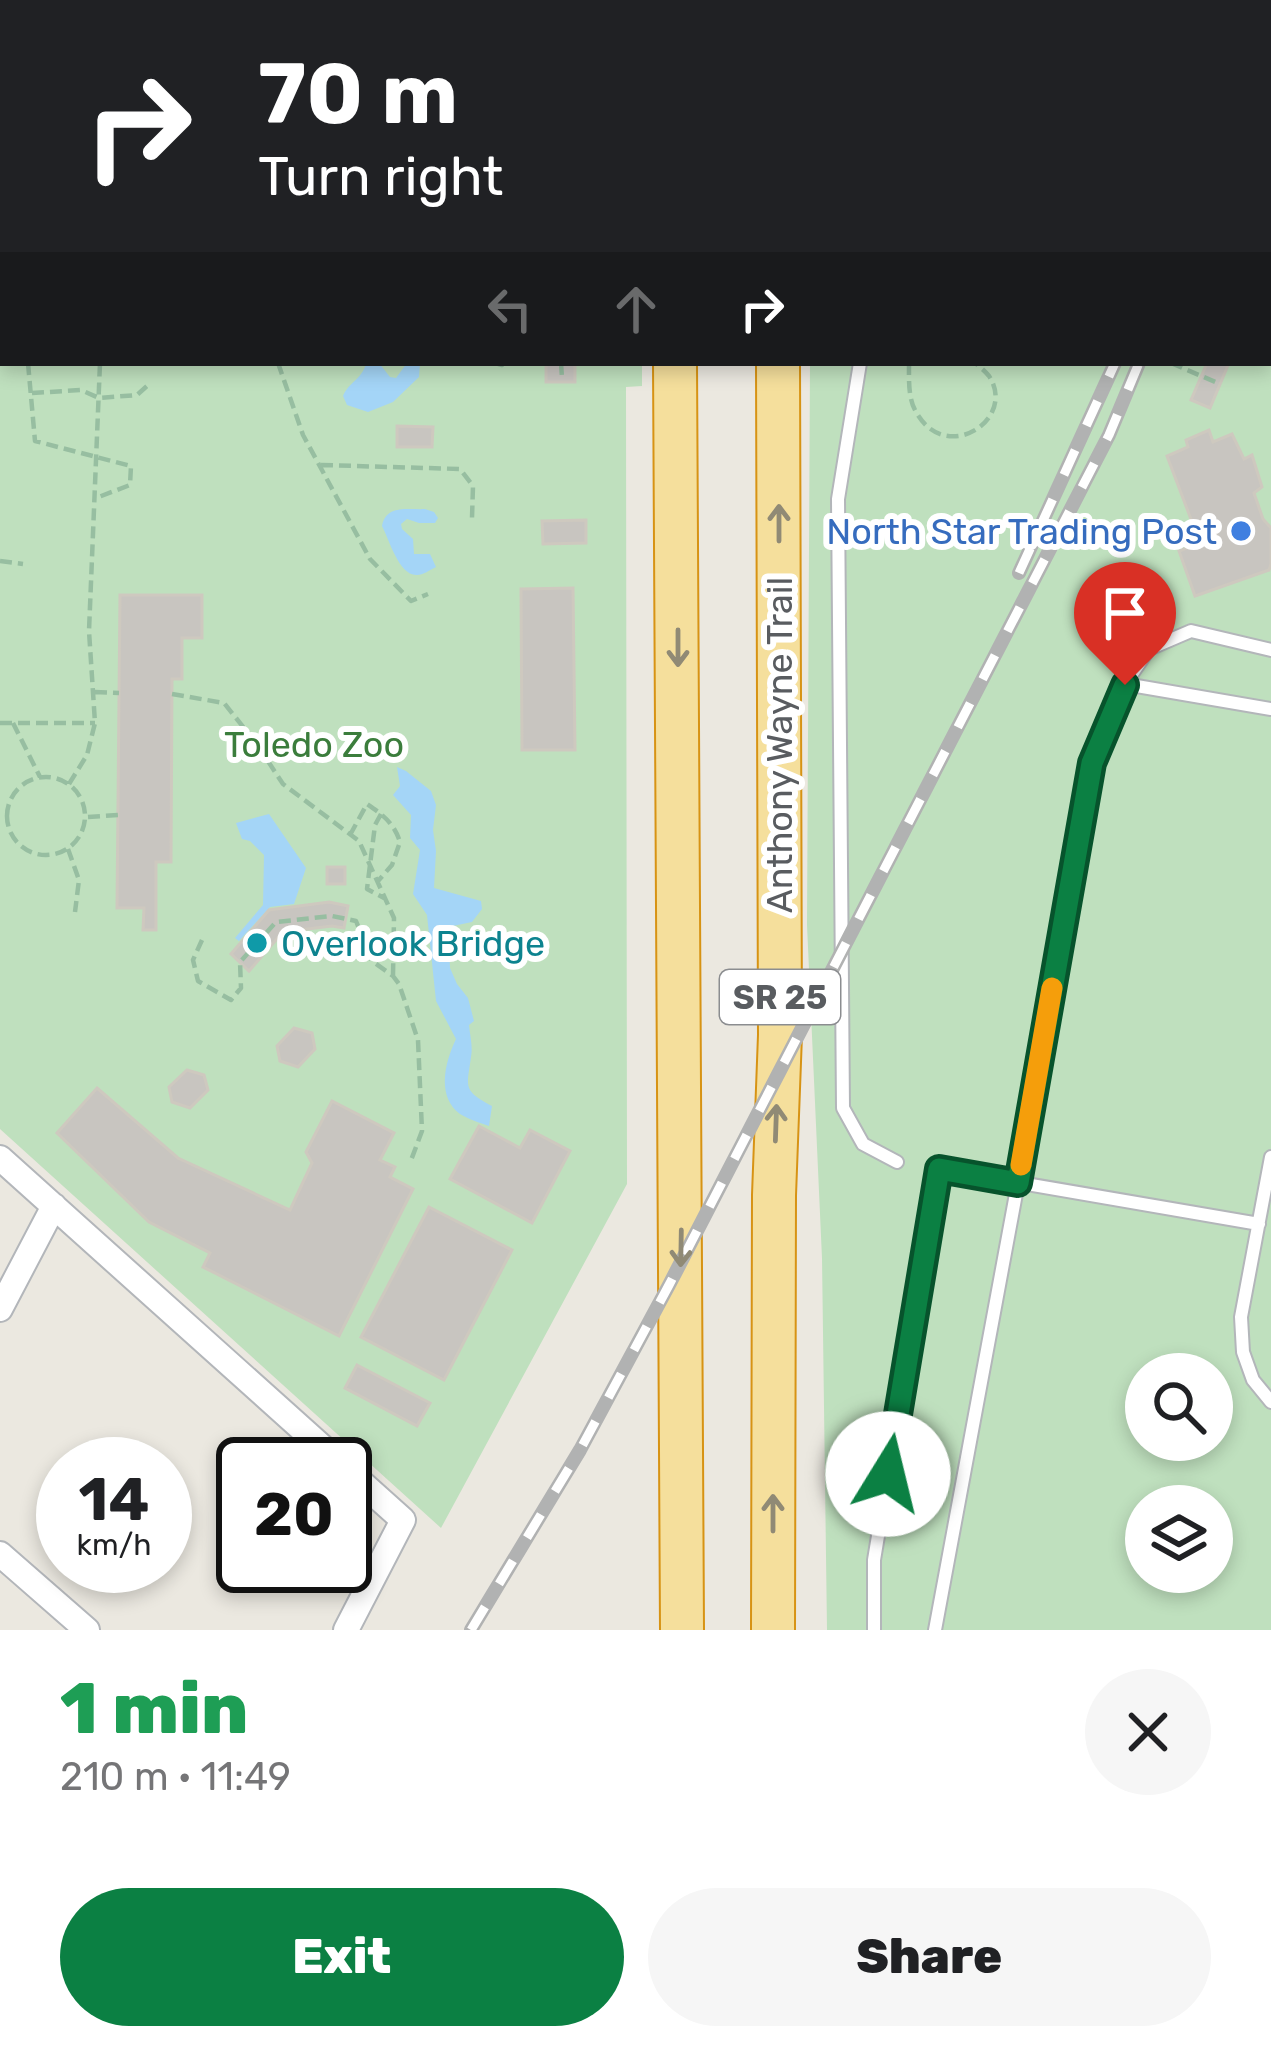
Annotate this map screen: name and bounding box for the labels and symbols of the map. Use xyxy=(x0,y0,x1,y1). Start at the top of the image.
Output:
one-way arrow xyxy=(768,504,790,543)
place label: North Star Trading Post xyxy=(826,510,1217,553)
marker: North Star Trading Post xyxy=(1228,518,1254,544)
pin xyxy=(1074,562,1176,685)
street label: Anthony Wayne Trail xyxy=(758,577,801,913)
one-way arrow xyxy=(666,628,689,667)
park label: Toledo Zoo xyxy=(224,723,404,766)
place label: Overlook Bridge xyxy=(281,922,545,965)
marker: Overlook Bridge xyxy=(244,930,270,956)
road number: SR 25 xyxy=(720,970,840,1024)
one-way arrow xyxy=(765,1104,788,1143)
one-way arrow xyxy=(670,1228,693,1267)
position arrow xyxy=(825,1411,951,1537)
speed limit sign: 20 xyxy=(216,1437,372,1593)
one-way arrow xyxy=(762,1494,784,1533)

